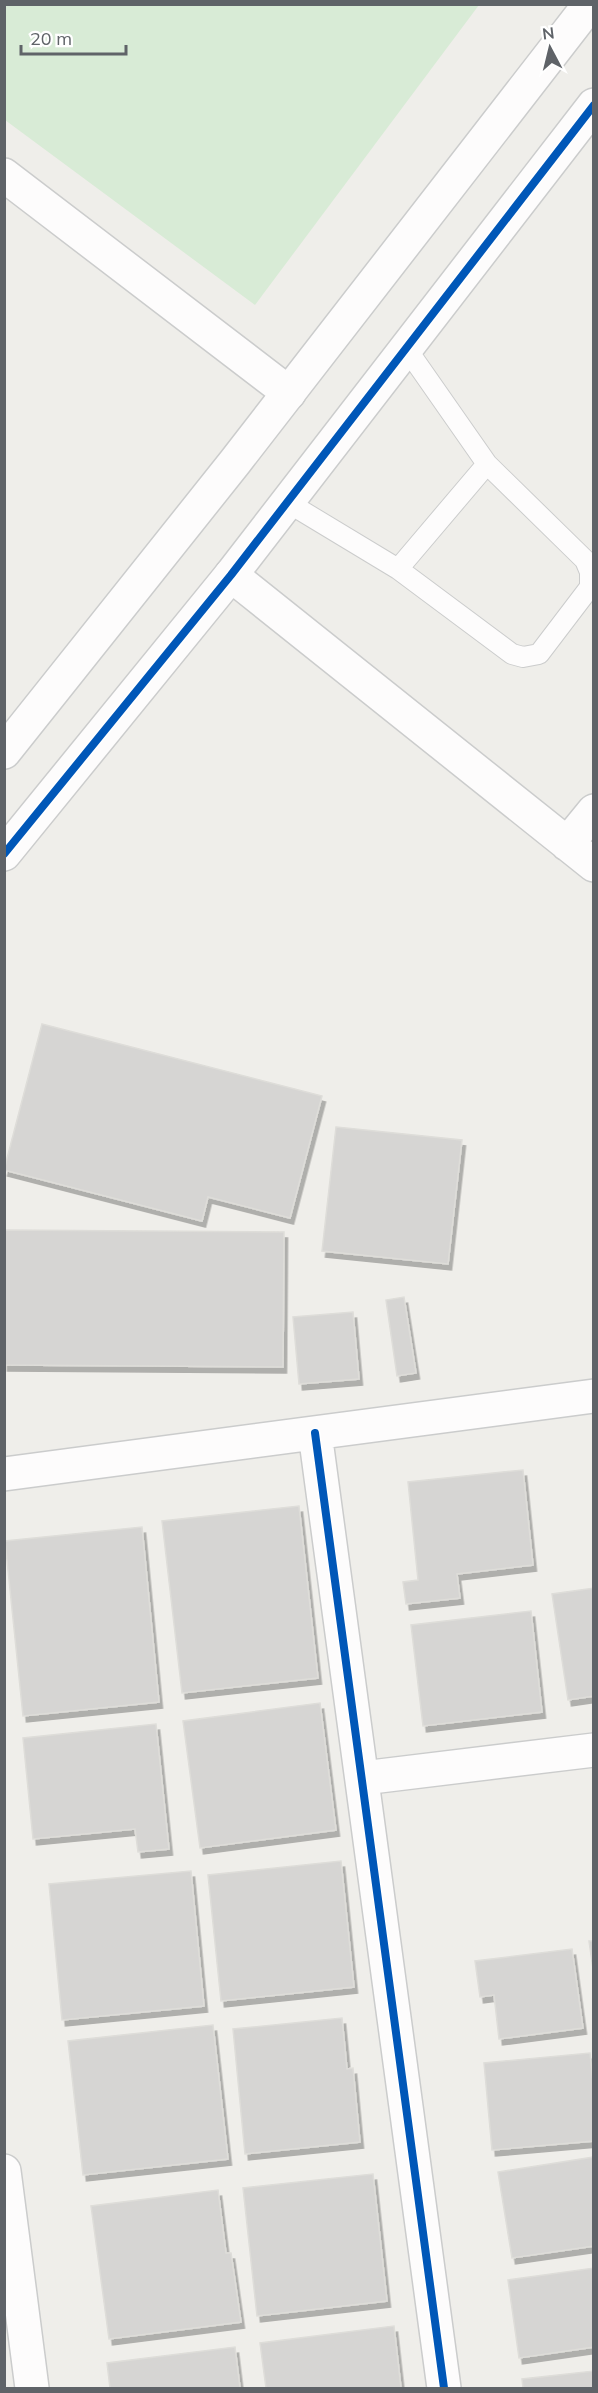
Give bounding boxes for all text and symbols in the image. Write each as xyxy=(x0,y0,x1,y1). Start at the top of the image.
scale bar xyxy=(21,18,126,56)
north arrow xyxy=(520,18,580,78)
text: N xyxy=(541,22,555,44)
text: 20 m xyxy=(30,27,72,50)

